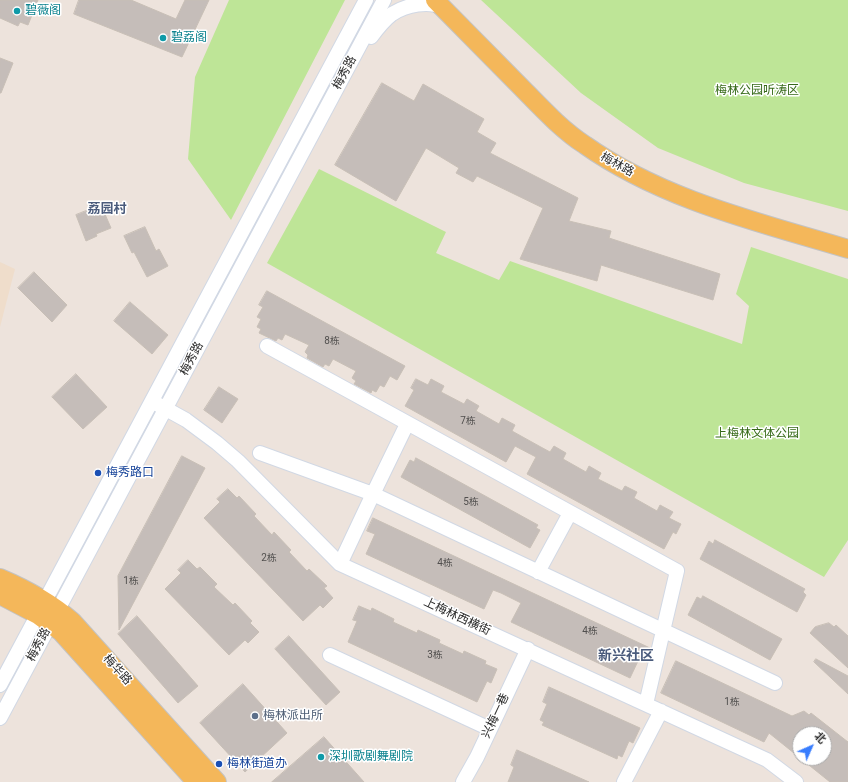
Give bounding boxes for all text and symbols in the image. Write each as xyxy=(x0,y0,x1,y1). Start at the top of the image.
place label: 碧薇阁 xyxy=(25,4,61,18)
marker: 碧薇阁 xyxy=(12,6,22,16)
place label: 碧荔阁 xyxy=(171,31,207,45)
marker: 碧荔阁 xyxy=(158,33,168,43)
street label: 梅秀路 xyxy=(330,54,360,92)
park label: 梅林公园听涛区 xyxy=(715,84,799,98)
street label: 梅林路 xyxy=(598,150,636,180)
district label: 荔园村 xyxy=(88,202,126,218)
house number: 8栋 xyxy=(324,335,340,347)
street label: 梅秀路 xyxy=(177,340,207,378)
house number: 7栋 xyxy=(460,415,476,427)
park label: 上梅林文体公园 xyxy=(715,427,799,441)
place label: 梅秀路口 xyxy=(106,466,154,480)
marker: 梅秀路口 xyxy=(93,468,103,478)
house number: 5栋 xyxy=(463,496,479,508)
house number: 2栋 xyxy=(261,552,277,564)
house number: 4栋 xyxy=(437,557,453,569)
house number: 1栋 xyxy=(123,575,139,587)
street label: 上梅林西横街 xyxy=(421,595,493,639)
house number: 4栋 xyxy=(582,625,598,637)
street label: 梅秀路 xyxy=(24,626,54,664)
district label: 新兴社区 xyxy=(598,648,654,664)
house number: 3栋 xyxy=(427,649,443,661)
street label: 梅华路 xyxy=(100,652,134,688)
street label: 兴梅一巷 xyxy=(479,691,513,741)
house number: 1栋 xyxy=(724,696,740,708)
place label: 梅林派出所 xyxy=(263,709,323,723)
marker: 梅林派出所 xyxy=(250,711,260,721)
north arrow xyxy=(792,726,832,766)
text: 北 xyxy=(812,729,829,746)
place label: 深圳歌剧舞剧院 xyxy=(329,750,413,764)
marker: 深圳歌剧舞剧院 xyxy=(316,752,326,762)
place label: 梅林街道办 xyxy=(227,757,287,771)
marker: 梅林街道办 xyxy=(214,759,224,769)

